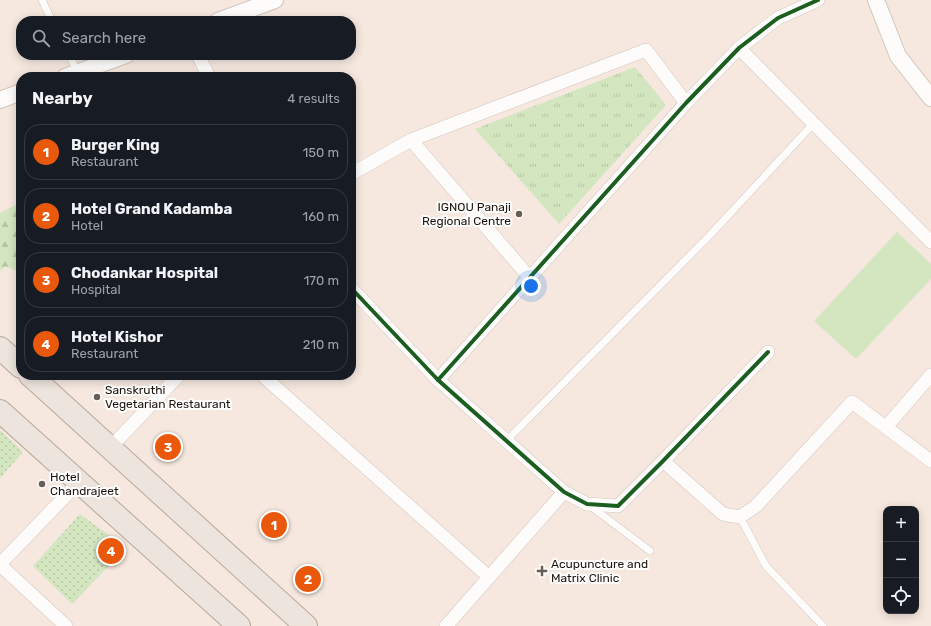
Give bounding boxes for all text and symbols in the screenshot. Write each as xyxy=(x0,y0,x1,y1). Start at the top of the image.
search box xyxy=(16,16,356,60)
icon: search xyxy=(30,27,52,49)
text: Search here xyxy=(62,29,146,47)
text: Nearby xyxy=(32,88,93,108)
text: 4 results xyxy=(287,91,340,106)
text: Burger King xyxy=(71,136,159,154)
text: 1 xyxy=(43,145,49,160)
text: 150 m xyxy=(303,145,339,160)
text: Restaurant xyxy=(71,154,138,169)
text: Hotel Grand Kadamba xyxy=(71,200,232,218)
place label: IGNOU Panaji Regional Centre xyxy=(422,200,511,228)
text: 2 xyxy=(42,209,50,224)
text: 160 m xyxy=(303,209,339,224)
marker: IGNOU Panaji Regional Centre xyxy=(514,209,524,219)
text: Hotel xyxy=(71,218,103,233)
text: Chodankar Hospital xyxy=(71,264,218,282)
text: 3 xyxy=(42,273,50,288)
text: 170 m xyxy=(304,273,339,288)
your location xyxy=(521,276,541,296)
text: Hospital xyxy=(71,282,121,297)
text: Hotel Kishor xyxy=(71,328,163,346)
text: 4 xyxy=(42,337,50,352)
text: 210 m xyxy=(303,337,339,352)
text: Restaurant xyxy=(71,346,138,361)
place label: Sanskruthi Vegetarian Restaurant xyxy=(105,383,231,411)
marker: Sanskruthi Vegetarian Restaurant xyxy=(92,392,102,402)
pin: 3 xyxy=(155,432,181,462)
place label: Hotel Chandrajeet xyxy=(50,470,119,498)
marker: Hotel Chandrajeet xyxy=(37,479,47,489)
map controls xyxy=(883,506,919,614)
button: + xyxy=(883,506,919,542)
pin: 1 xyxy=(261,510,287,540)
pin: 4 xyxy=(98,536,124,566)
button: − xyxy=(883,542,919,578)
place label: Acupuncture and Matrix Clinic xyxy=(551,557,648,585)
pin: 2 xyxy=(295,564,321,594)
marker: Acupuncture and Matrix Clinic xyxy=(536,565,548,577)
button: locate xyxy=(883,578,919,614)

